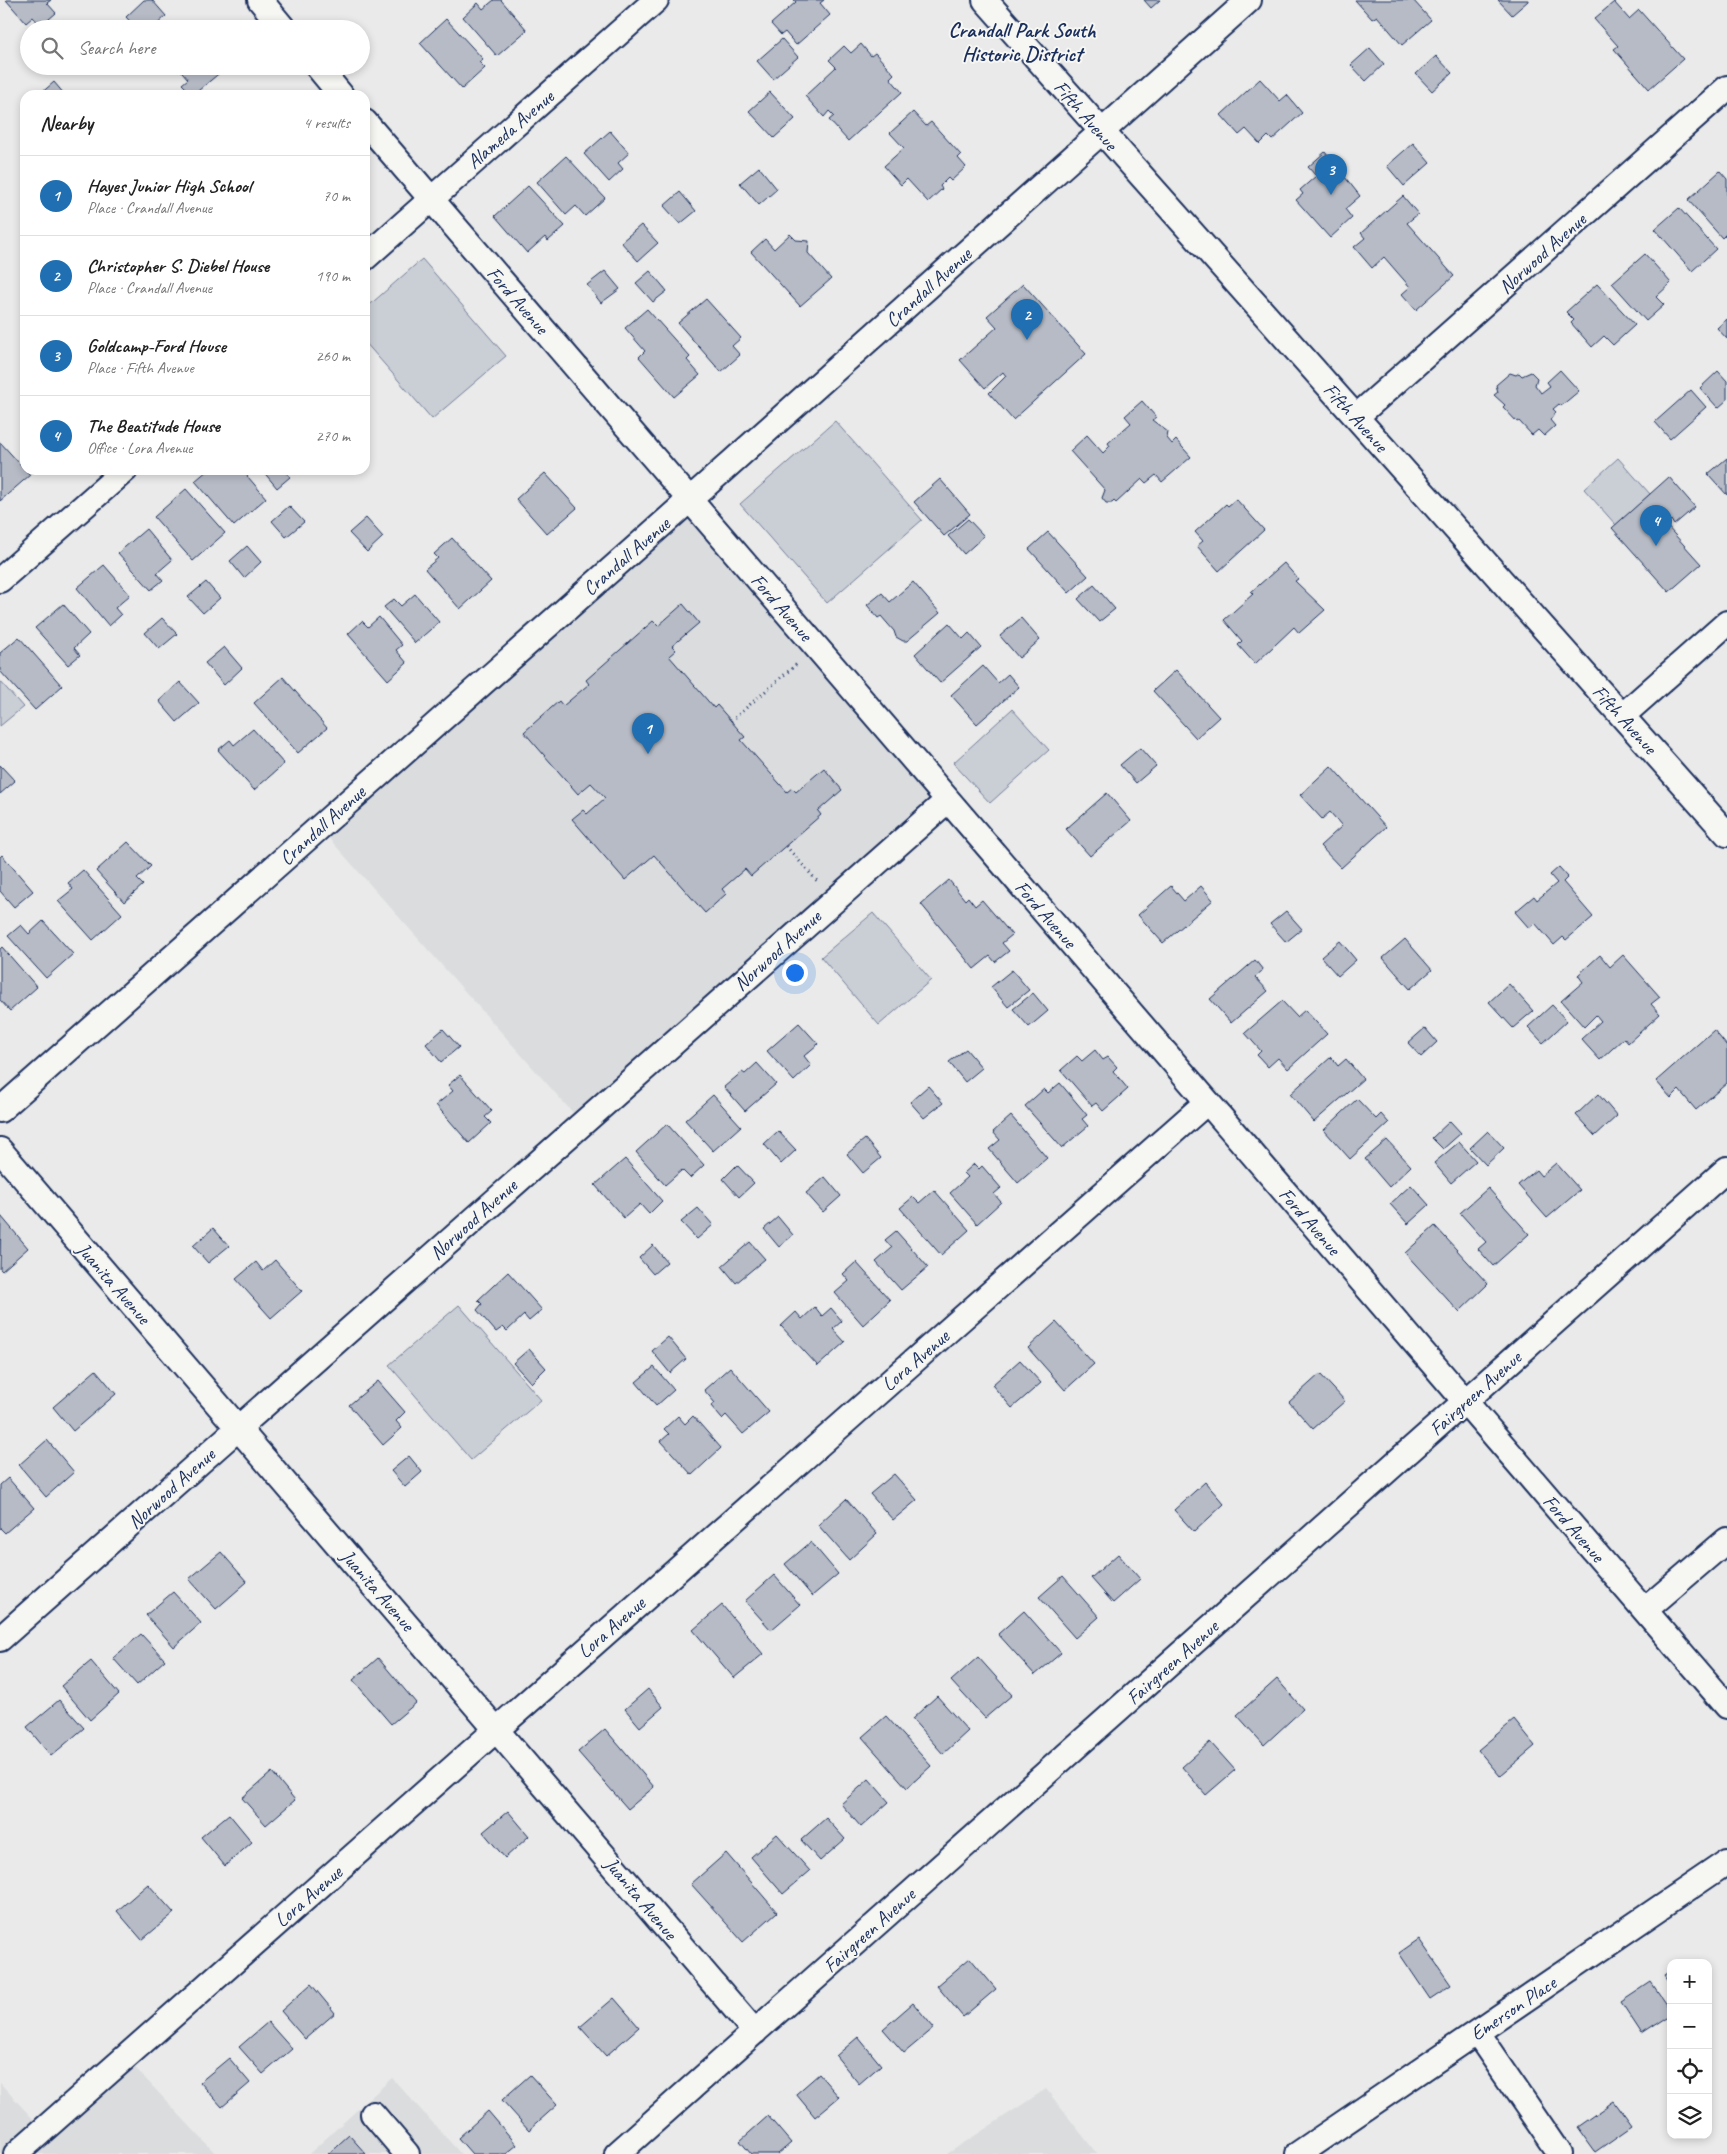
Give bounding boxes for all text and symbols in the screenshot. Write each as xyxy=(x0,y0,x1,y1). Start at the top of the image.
district label: Crandall Park South Historic District xyxy=(949,17,1097,67)
search box xyxy=(20,20,370,75)
icon: search xyxy=(38,34,66,62)
text: Search here xyxy=(78,36,155,60)
street label: Fifth Avenue xyxy=(1048,75,1124,157)
street label: Alameda Avenue xyxy=(461,84,560,174)
text: Nearby xyxy=(40,110,93,136)
text: 4 results xyxy=(303,113,350,133)
pin: 3 xyxy=(1315,154,1347,195)
text: Hayes Junior High School xyxy=(87,174,251,198)
text: 1 xyxy=(52,186,60,206)
text: 70 m xyxy=(323,186,350,206)
text: Place · Crandall Avenue xyxy=(87,198,212,218)
street label: Norwood Avenue xyxy=(1493,206,1592,299)
street label: Crandall Avenue xyxy=(880,241,978,333)
text: Christopher S. Diebel House xyxy=(87,254,269,278)
street label: Ford Avenue xyxy=(481,261,555,340)
text: 2 xyxy=(52,266,60,286)
text: 190 m xyxy=(316,266,350,286)
text: Place · Crandall Avenue xyxy=(87,278,212,298)
pin: 2 xyxy=(1011,299,1043,340)
text: Goldcamp-Ford House xyxy=(87,334,226,358)
text: 3 xyxy=(52,346,60,366)
text: 260 m xyxy=(316,346,350,366)
text: Place · Fifth Avenue xyxy=(87,358,194,378)
street label: Fifth Avenue xyxy=(1318,377,1394,458)
text: The Beatitude House xyxy=(87,414,220,438)
text: 4 xyxy=(52,426,60,446)
text: 270 m xyxy=(316,426,350,446)
text: Office · Lora Avenue xyxy=(87,438,192,458)
pin: 4 xyxy=(1640,505,1672,546)
street label: Crandall Avenue xyxy=(578,511,676,601)
street label: Ford Avenue xyxy=(745,568,819,647)
street label: Fifth Avenue xyxy=(1587,679,1663,760)
pin: 1 xyxy=(632,713,664,754)
street label: Crandall Avenue xyxy=(274,779,372,871)
street label: Ford Avenue xyxy=(1009,875,1083,954)
street label: Norwood Avenue xyxy=(728,903,827,996)
your location xyxy=(782,960,808,986)
street label: Norwood Avenue xyxy=(424,1172,523,1265)
street label: Ford Avenue xyxy=(1273,1182,1347,1261)
street label: Juanita Avenue xyxy=(71,1237,157,1330)
street label: Lora Avenue xyxy=(876,1323,955,1397)
street label: Fairgreen Avenue xyxy=(1424,1344,1528,1441)
street label: Norwood Avenue xyxy=(122,1441,221,1534)
street label: Ford Avenue xyxy=(1537,1489,1611,1568)
street label: Juanita Avenue xyxy=(335,1544,421,1637)
street label: Lora Avenue xyxy=(572,1590,651,1664)
street label: Fairgreen Avenue xyxy=(1121,1613,1225,1710)
street label: Juanita Avenue xyxy=(598,1851,683,1946)
street label: Lora Avenue xyxy=(269,1859,348,1933)
street label: Fairgreen Avenue xyxy=(818,1881,922,1978)
map controls xyxy=(1667,1959,1712,2139)
button: + xyxy=(1667,1959,1712,2004)
street label: Emerson Place xyxy=(1466,1970,1562,2046)
button: − xyxy=(1667,2004,1712,2049)
button: locate xyxy=(1667,2049,1712,2094)
button: layers xyxy=(1667,2094,1712,2139)

